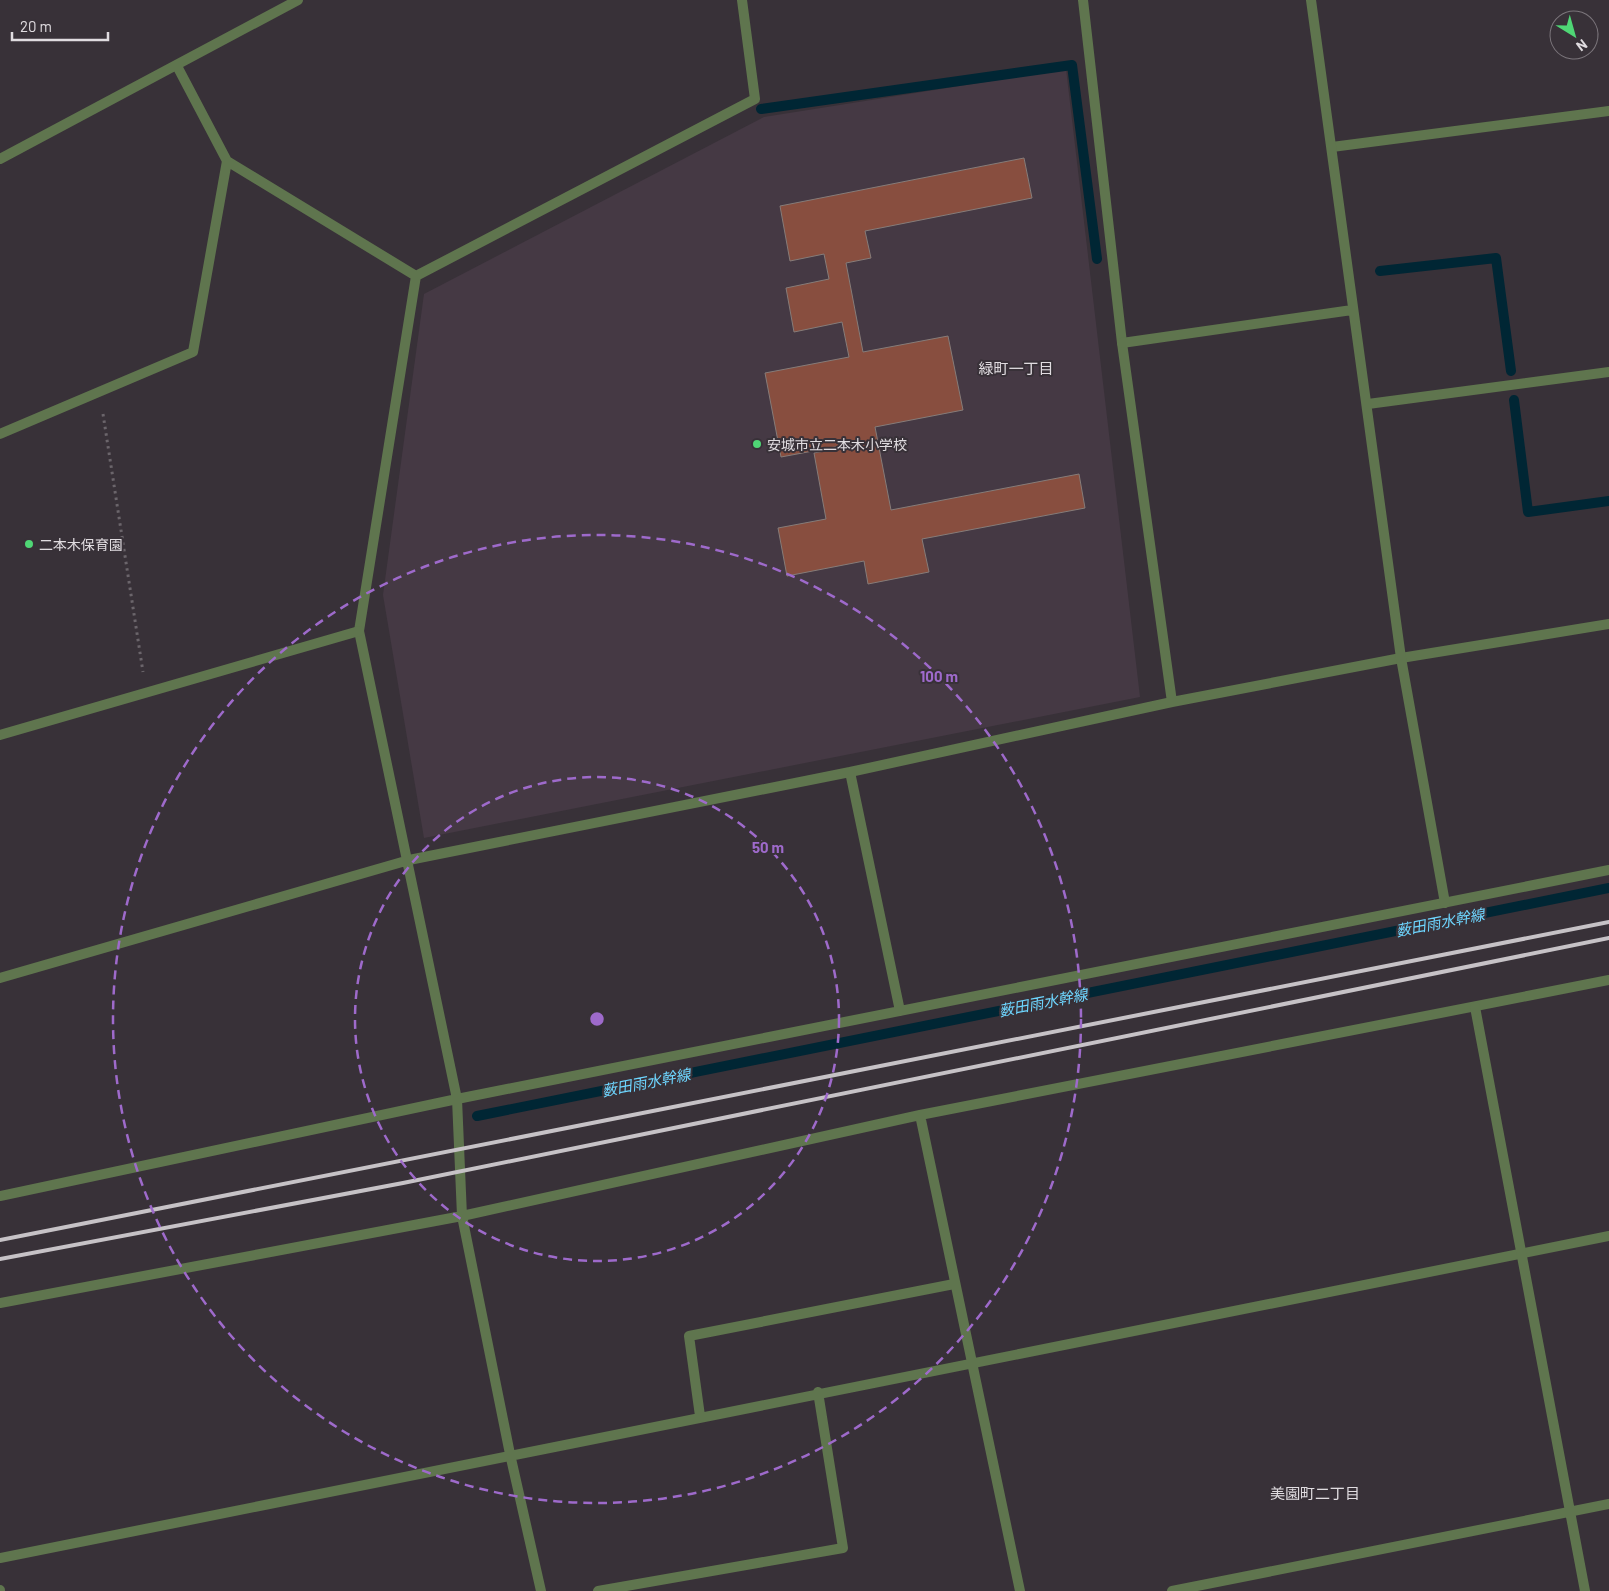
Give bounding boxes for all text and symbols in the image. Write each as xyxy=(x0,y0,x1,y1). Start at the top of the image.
scale bar xyxy=(12,10,109,42)
north arrow xyxy=(1549,10,1599,60)
text: 20 m xyxy=(20,17,52,35)
text: N xyxy=(1573,36,1591,55)
district label: 緑町一丁目 xyxy=(978,359,1054,377)
place label: 安城市立二本木小学校 xyxy=(767,436,907,453)
marker: 安城市立二本木小学校 xyxy=(751,438,763,450)
place label: 二本木保育園 xyxy=(39,536,123,553)
marker: 二本木保育園 xyxy=(23,538,35,550)
text: 100 m xyxy=(920,667,958,685)
text: 50 m xyxy=(752,838,784,856)
water label: 薮田雨水幹線 xyxy=(1394,904,1488,939)
water label: 薮田雨水幹線 xyxy=(997,984,1091,1019)
centre of rings xyxy=(588,1010,606,1028)
water label: 薮田雨水幹線 xyxy=(600,1064,694,1099)
district label: 美園町二丁目 xyxy=(1270,1484,1360,1502)

